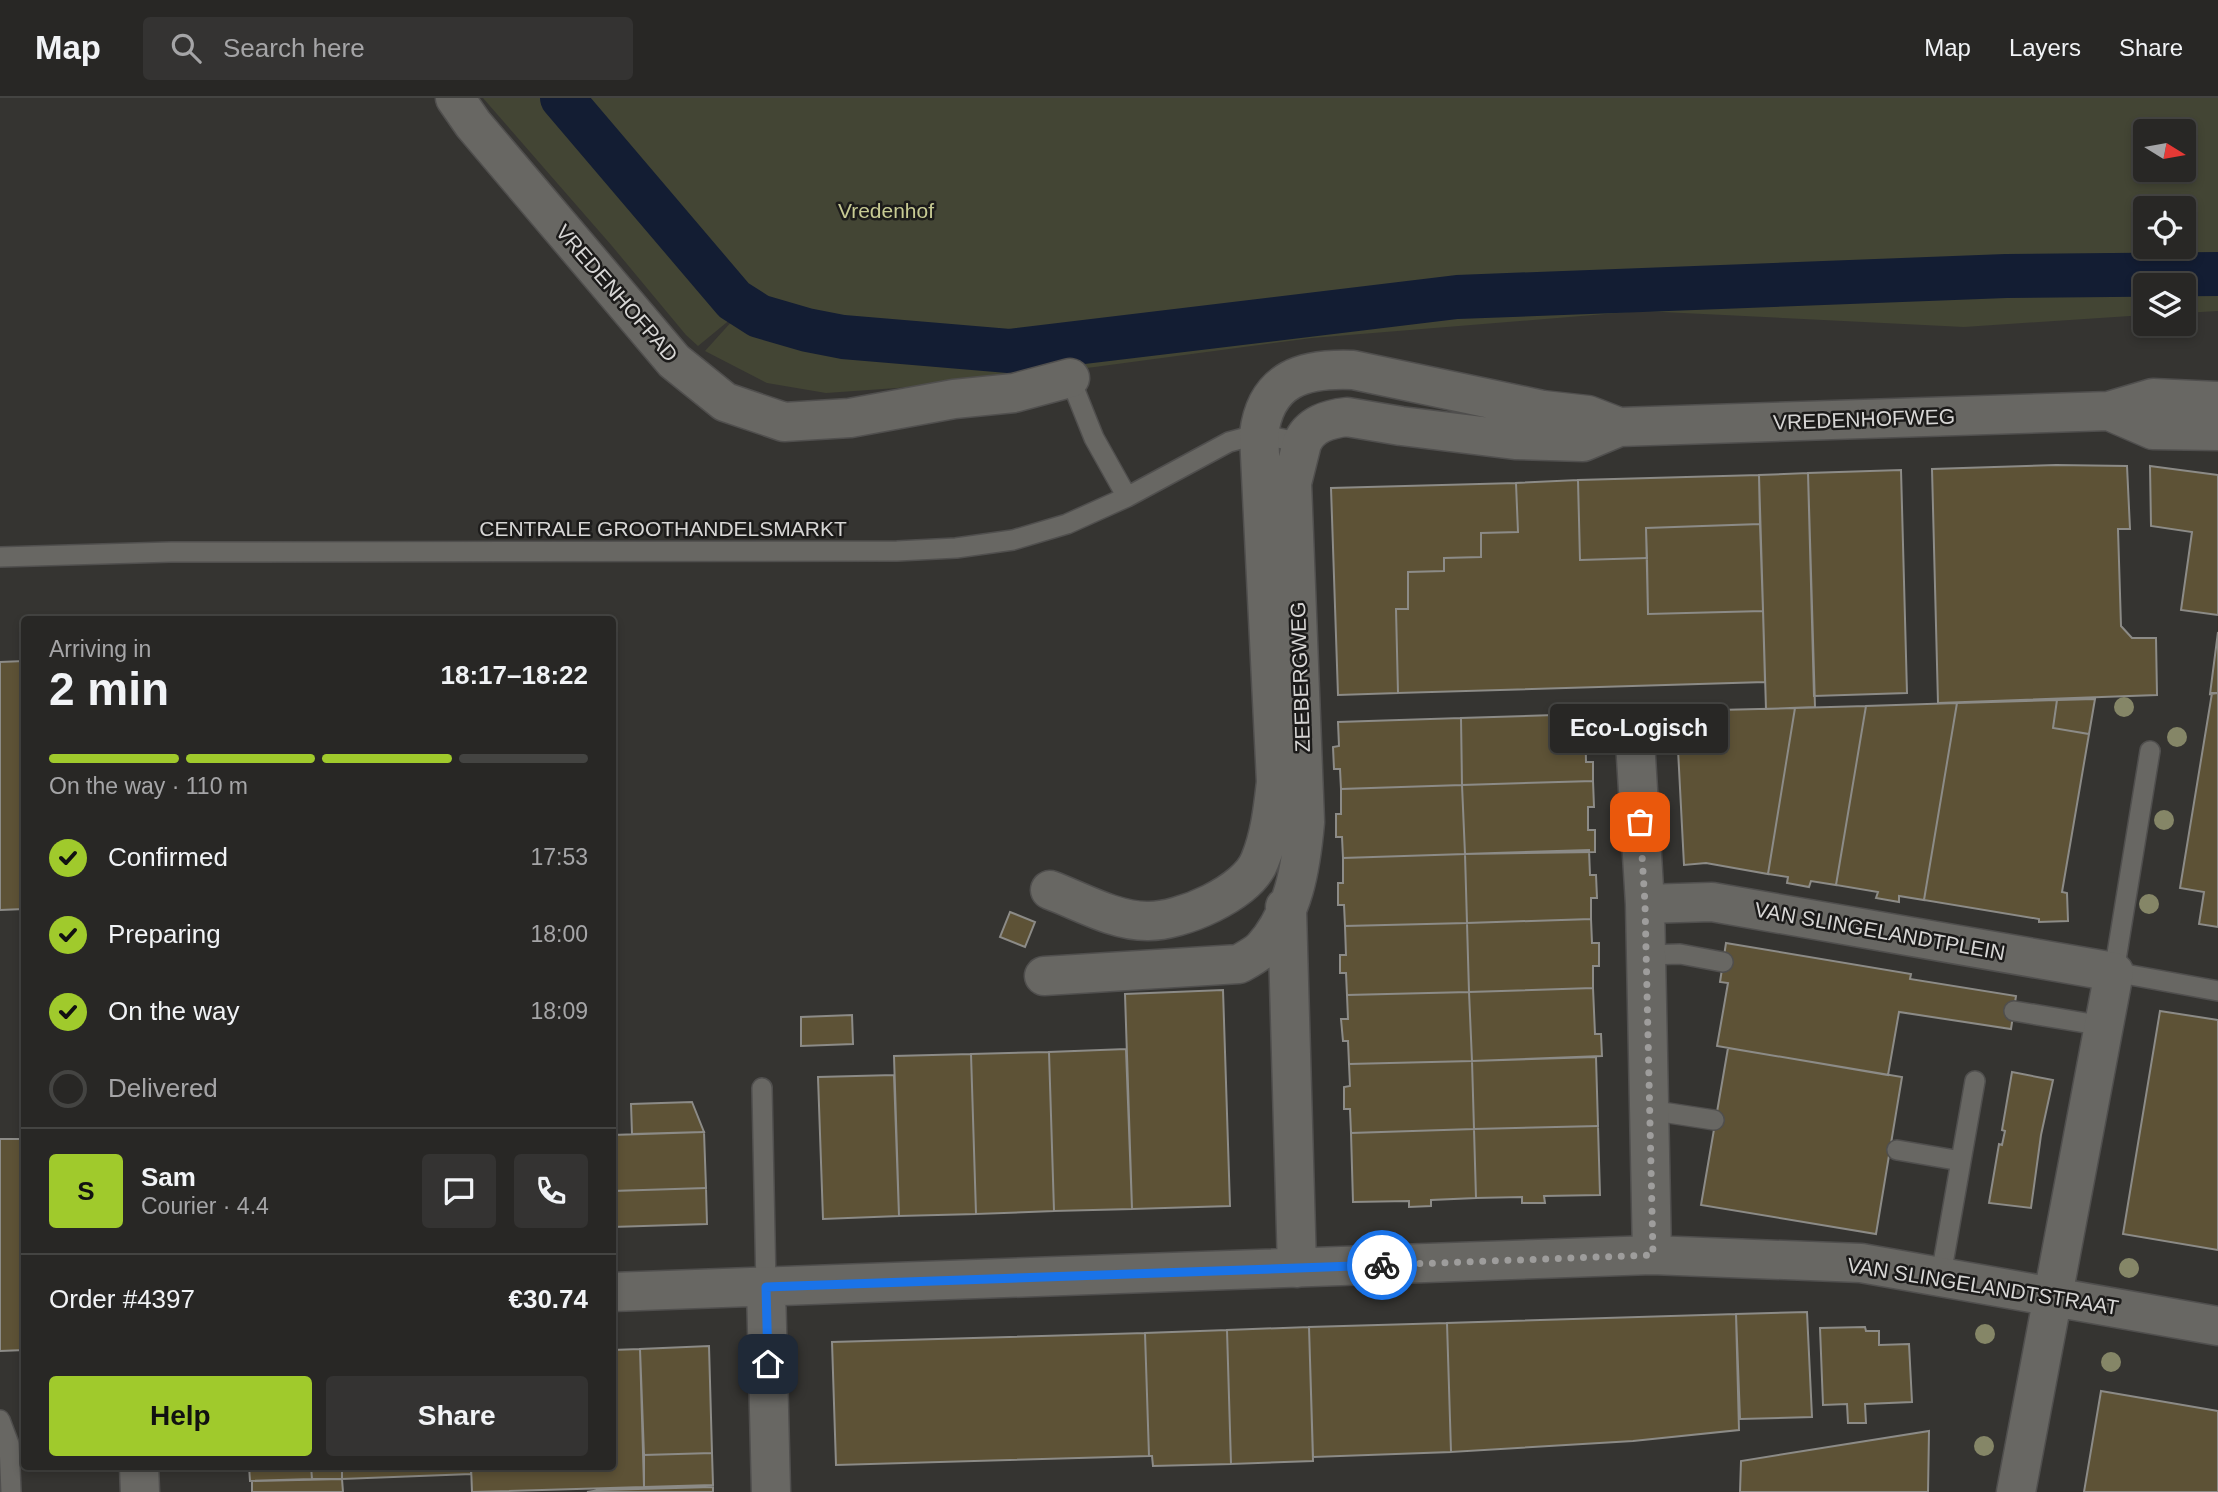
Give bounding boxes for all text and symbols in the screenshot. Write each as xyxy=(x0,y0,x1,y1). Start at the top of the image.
search box xyxy=(143,17,633,80)
text: Map xyxy=(35,29,101,66)
icon: search xyxy=(167,29,205,67)
text: Search here xyxy=(223,33,365,63)
text: Map xyxy=(1924,34,1971,61)
text: Layers xyxy=(2009,34,2081,61)
text: Share xyxy=(2119,34,2183,61)
north arrow xyxy=(2133,119,2196,182)
map controls xyxy=(2133,119,2196,336)
button: locate xyxy=(2133,196,2196,259)
park label: Vredenhof xyxy=(838,199,934,222)
street label: VREDENHOFPAD xyxy=(551,220,683,366)
button: layers xyxy=(2133,273,2196,336)
street label: VREDENHOFWEG xyxy=(1773,404,1955,434)
street label: CENTRALE GROOTHANDELSMARKT xyxy=(479,517,847,540)
street label: ZEEBERGWEG xyxy=(1286,601,1314,753)
text: Arriving in xyxy=(49,636,151,662)
text: 18:17–18:22 xyxy=(441,660,588,690)
text: 2 min xyxy=(49,663,169,715)
callout: Eco-Logisch xyxy=(1551,703,1729,752)
text: Eco-Logisch xyxy=(1570,715,1708,741)
text: On the way · 110 m xyxy=(49,773,248,799)
pin xyxy=(1610,792,1670,852)
icon: bag xyxy=(1621,803,1659,841)
icon: check xyxy=(49,839,87,877)
text: Confirmed xyxy=(108,842,228,872)
text: 17:53 xyxy=(530,844,588,870)
street label: VAN SLINGELANDTPLEIN xyxy=(1753,898,2007,964)
icon: check xyxy=(49,916,87,954)
text: Preparing xyxy=(108,919,221,949)
text: 18:00 xyxy=(530,921,588,947)
icon: check xyxy=(49,993,87,1031)
text: On the way xyxy=(108,996,240,1026)
text: 18:09 xyxy=(530,998,588,1024)
text: Delivered xyxy=(108,1073,218,1103)
button: chat xyxy=(422,1154,496,1228)
button: phone xyxy=(514,1154,588,1228)
text: Sam xyxy=(141,1162,196,1192)
text: S xyxy=(77,1176,95,1206)
text: Courier · 4.4 xyxy=(141,1193,269,1219)
courier xyxy=(1347,1230,1417,1300)
icon: bike xyxy=(1363,1246,1401,1284)
street label: VAN SLINGELANDTSTRAAT xyxy=(1846,1253,2121,1319)
text: Order #4397 xyxy=(49,1284,195,1314)
text: €30.74 xyxy=(508,1284,588,1314)
pin xyxy=(738,1334,798,1394)
icon: home xyxy=(749,1345,787,1383)
button: Help xyxy=(49,1376,312,1456)
button: Share xyxy=(326,1376,588,1456)

